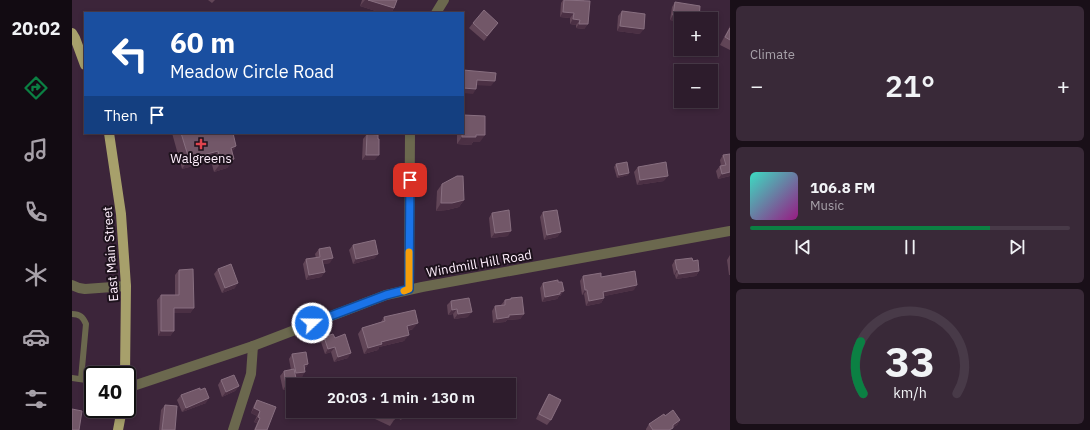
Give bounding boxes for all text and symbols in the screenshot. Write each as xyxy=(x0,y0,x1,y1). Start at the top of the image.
map controls xyxy=(674,12,718,108)
button: + xyxy=(674,12,718,56)
text: 20:02 xyxy=(11,17,61,40)
text: 60 m xyxy=(170,24,235,61)
icon: left xyxy=(104,28,156,80)
text: Climate xyxy=(750,46,795,63)
text: Meadow Circle Road xyxy=(170,60,334,83)
button: − xyxy=(674,64,718,108)
text: 21° xyxy=(885,66,935,105)
text: − xyxy=(750,71,763,100)
text: + xyxy=(1057,71,1070,100)
icon: directions xyxy=(22,74,50,102)
icon: arrive xyxy=(146,104,168,126)
text: Then xyxy=(104,106,138,125)
icon: music xyxy=(22,136,50,164)
marker: Walgreens xyxy=(196,139,206,149)
place label: Walgreens xyxy=(170,150,232,167)
pin xyxy=(393,163,427,197)
icon: arrive xyxy=(399,169,421,191)
text: 106.8 FM xyxy=(810,178,875,197)
text: Music xyxy=(810,197,844,214)
icon: phone xyxy=(22,198,50,226)
street label: East Main Street xyxy=(99,206,122,302)
icon: previous xyxy=(792,236,814,258)
icon: pause xyxy=(899,236,921,258)
icon: next xyxy=(1006,236,1028,258)
street label: Windmill Hill Road xyxy=(425,246,533,281)
icon: climate xyxy=(22,261,50,289)
position arrow xyxy=(291,302,333,344)
icon: car xyxy=(22,323,50,351)
text: 33 xyxy=(885,334,935,388)
speed limit sign: 40 xyxy=(84,366,136,418)
text: km/h xyxy=(893,383,927,402)
icon: filters xyxy=(22,385,50,413)
text: 20:03 · 1 min · 130 m xyxy=(327,388,475,407)

